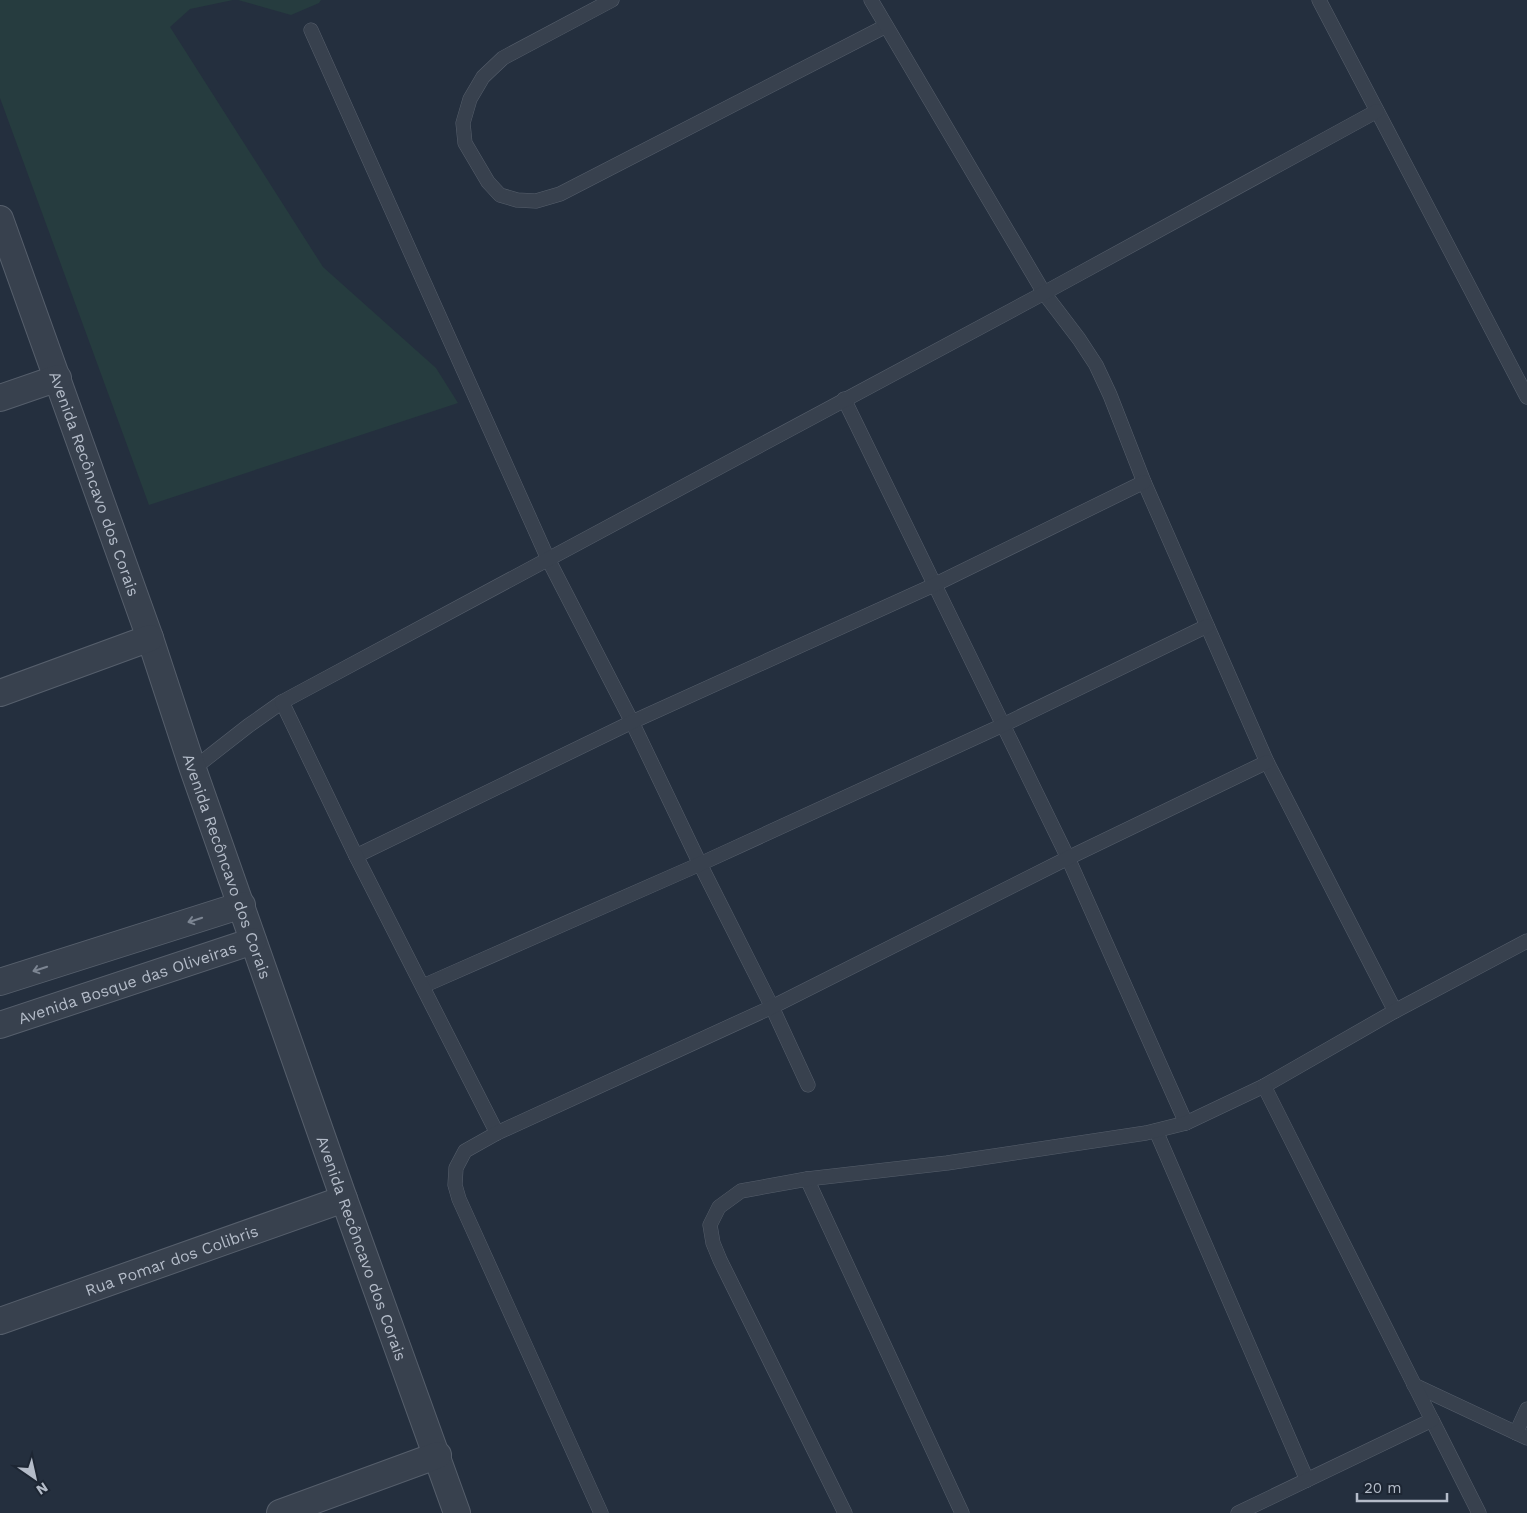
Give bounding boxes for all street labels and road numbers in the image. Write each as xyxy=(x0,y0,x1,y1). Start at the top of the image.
street label: Avenida Recôncavo dos Corais xyxy=(45,369,143,599)
street label: Avenida Recôncavo dos Corais xyxy=(179,751,275,982)
street label: Avenida Bosque das Oliveiras xyxy=(16,938,239,1028)
street label: Avenida Recôncavo dos Corais xyxy=(313,1133,410,1363)
street label: Rua Pomar dos Colibris xyxy=(83,1221,261,1300)

